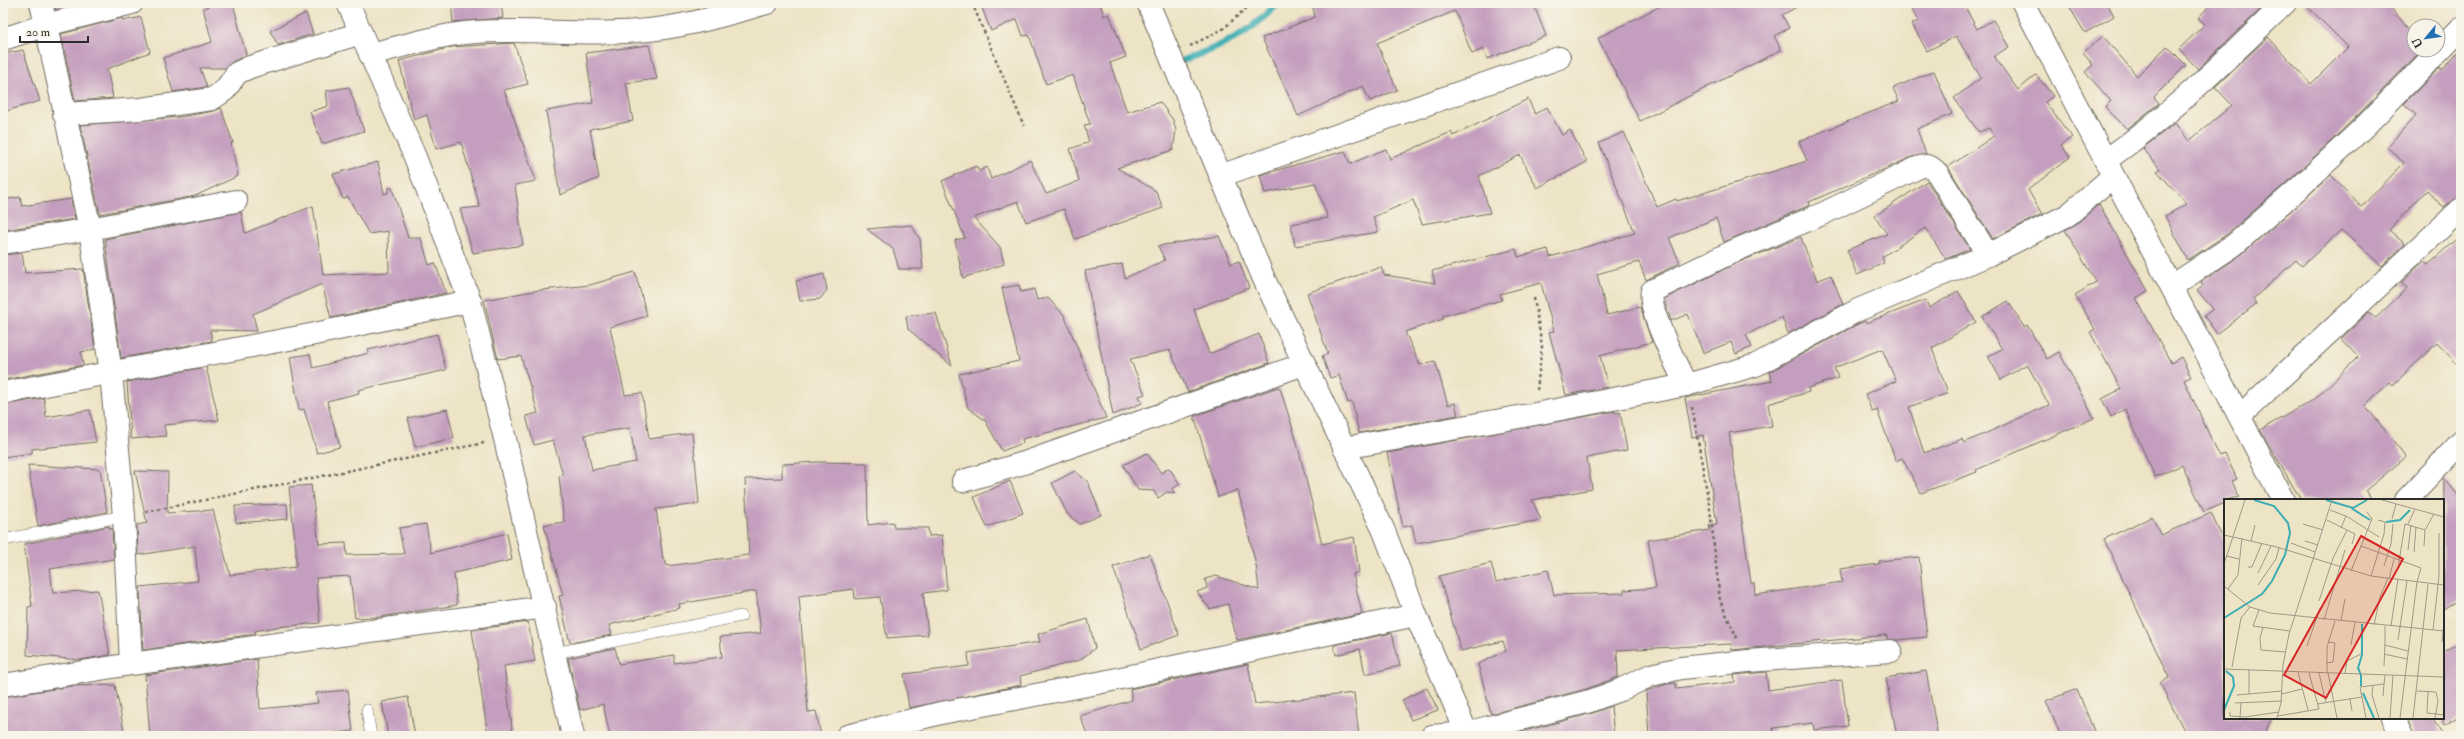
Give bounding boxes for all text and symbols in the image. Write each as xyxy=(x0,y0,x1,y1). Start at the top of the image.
scale bar xyxy=(20,18,88,44)
north arrow xyxy=(2406,18,2446,58)
text: 20 m xyxy=(26,25,51,40)
text: U xyxy=(2409,35,2426,50)
inset map xyxy=(2224,499,2444,719)

